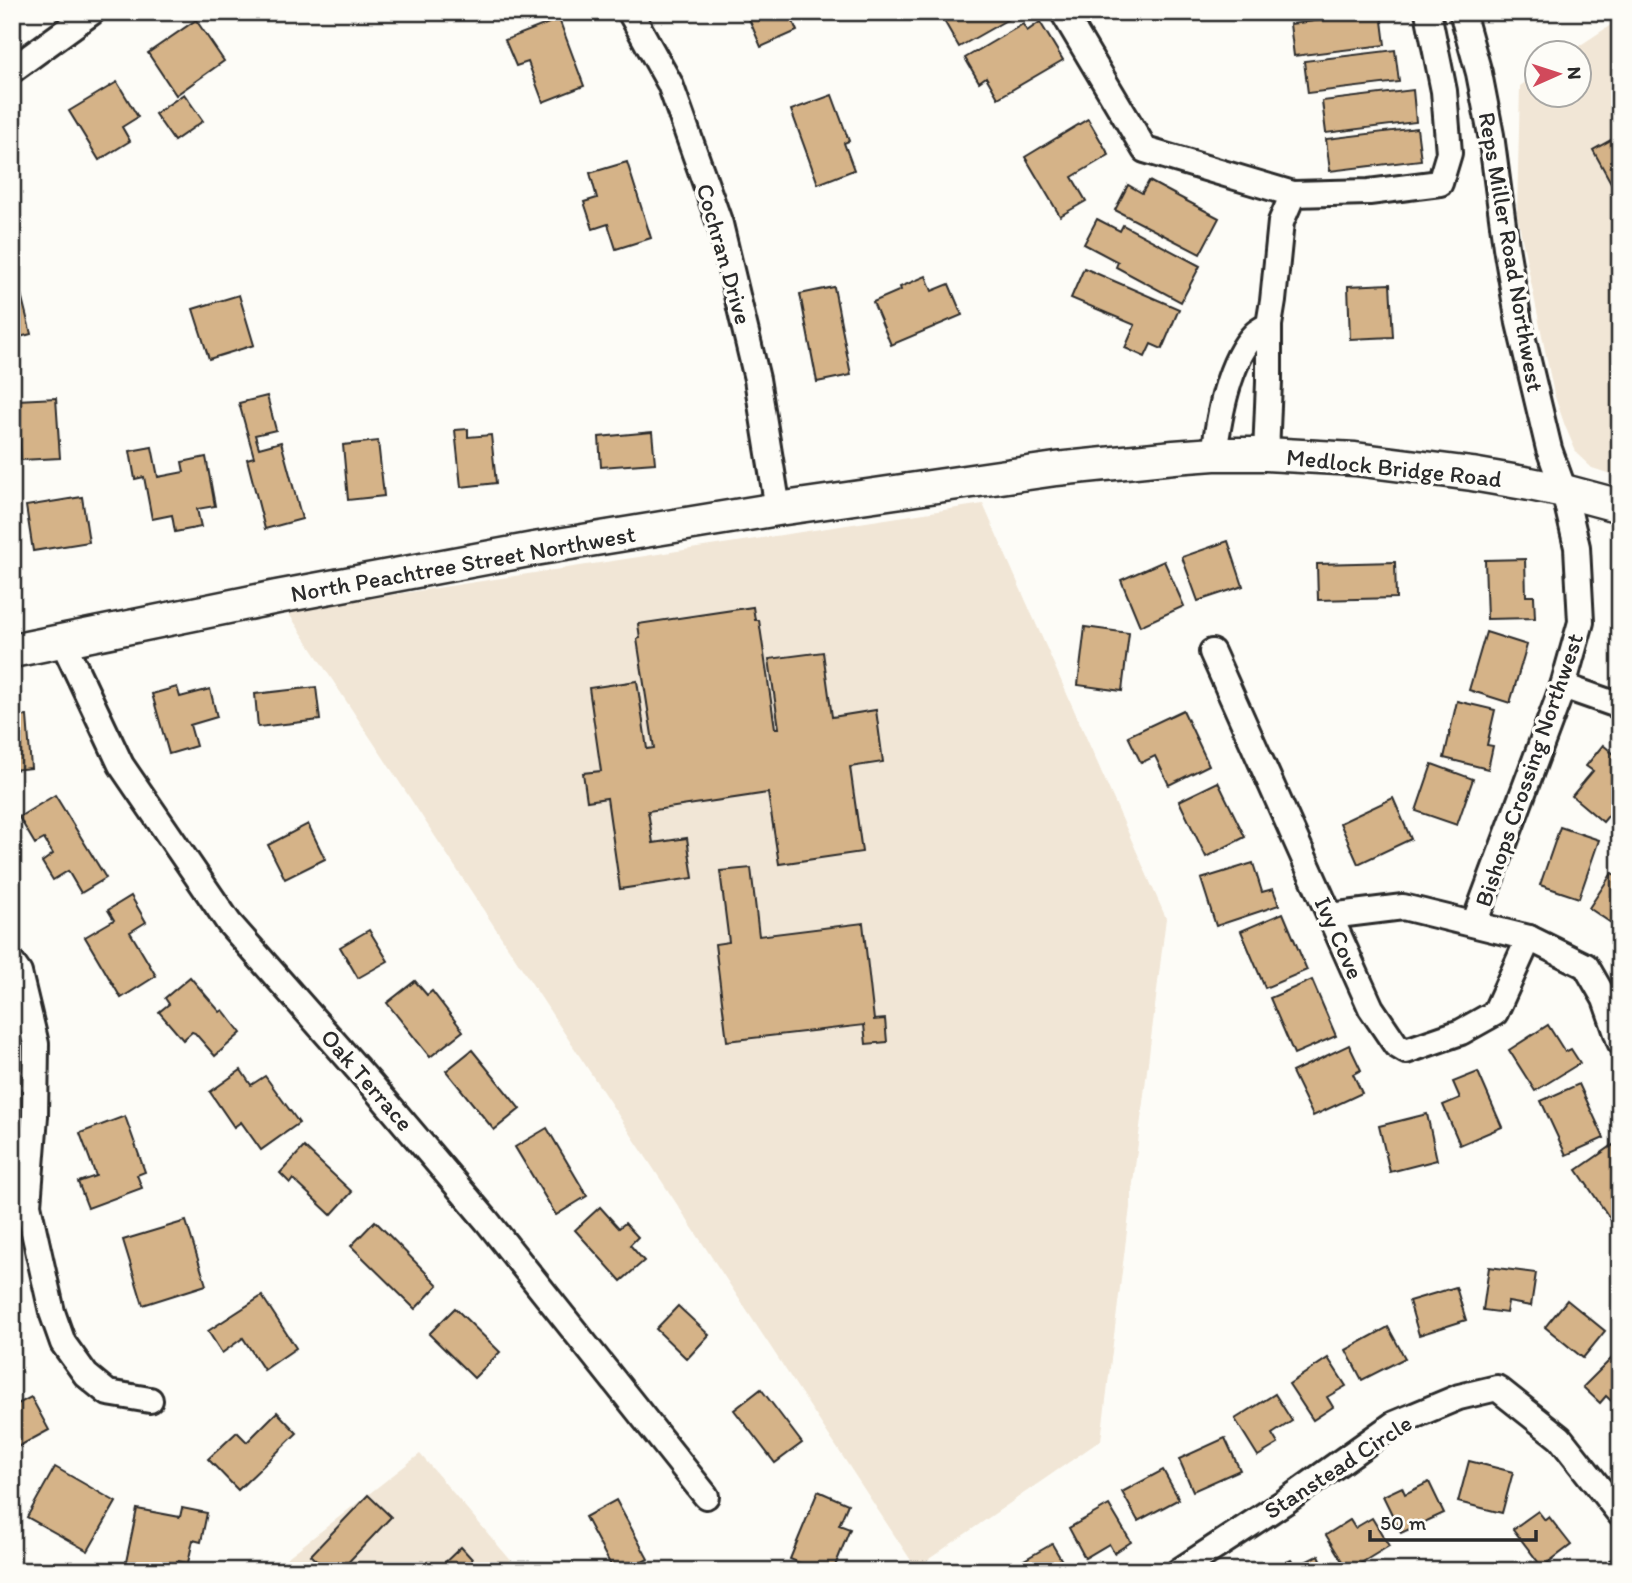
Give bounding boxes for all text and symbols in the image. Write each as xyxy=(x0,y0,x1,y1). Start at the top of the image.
north arrow xyxy=(1524,38,1594,108)
text: N xyxy=(1563,66,1586,80)
street label: Reps Miller Road Northwest xyxy=(1473,110,1550,394)
street label: Cochran Drive xyxy=(691,180,758,328)
street label: Medlock Bridge Road xyxy=(1285,442,1503,493)
street label: North Peachtree Street Northwest xyxy=(288,519,638,608)
street label: Bishops Crossing Northwest xyxy=(1468,629,1589,911)
street label: Ivy Cove xyxy=(1309,892,1370,983)
street label: Oak Terrace xyxy=(315,1023,420,1137)
street label: Stanstead Circle xyxy=(1258,1408,1417,1525)
scale bar xyxy=(1370,1499,1536,1543)
text: 50 m xyxy=(1380,1510,1427,1535)

